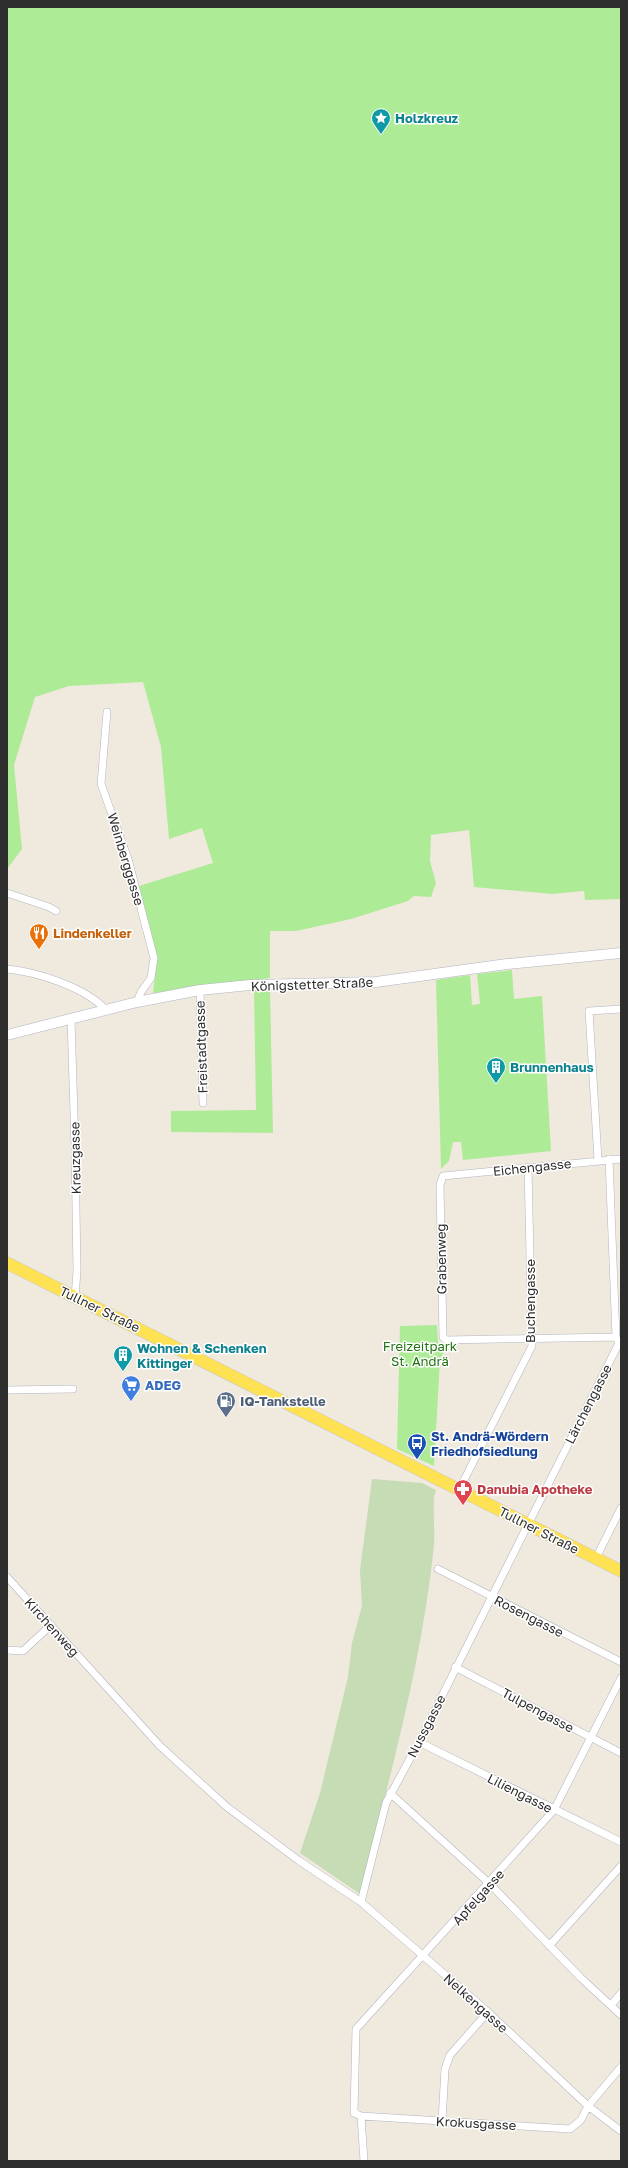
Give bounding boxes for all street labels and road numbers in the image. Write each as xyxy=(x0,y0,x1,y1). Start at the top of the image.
street label: Weinberggasse xyxy=(104,811,148,907)
street label: Königstetter Straße xyxy=(251,974,373,994)
street label: Freistadtgasse xyxy=(191,1000,211,1094)
street label: Kreuzgasse xyxy=(66,1122,84,1194)
street label: Eichengasse xyxy=(492,1155,572,1179)
street label: Grabenweg xyxy=(432,1223,450,1295)
street label: Buchengasse xyxy=(522,1259,538,1343)
street label: Tullner Straße xyxy=(57,1283,143,1335)
street label: Lärchengasse xyxy=(561,1362,615,1446)
street label: Tullner Straße xyxy=(496,1503,582,1557)
street label: Rosengasse xyxy=(492,1592,566,1640)
street label: Kirchenweg xyxy=(21,1594,83,1660)
street label: Tulpengasse xyxy=(499,1684,577,1736)
street label: Nussgasse xyxy=(403,1692,449,1760)
street label: Liliengasse xyxy=(485,1770,555,1816)
street label: Apfelgasse xyxy=(449,1866,507,1928)
street label: Nelkengasse xyxy=(441,1970,511,2036)
street label: Krokusgasse xyxy=(435,2113,517,2133)

